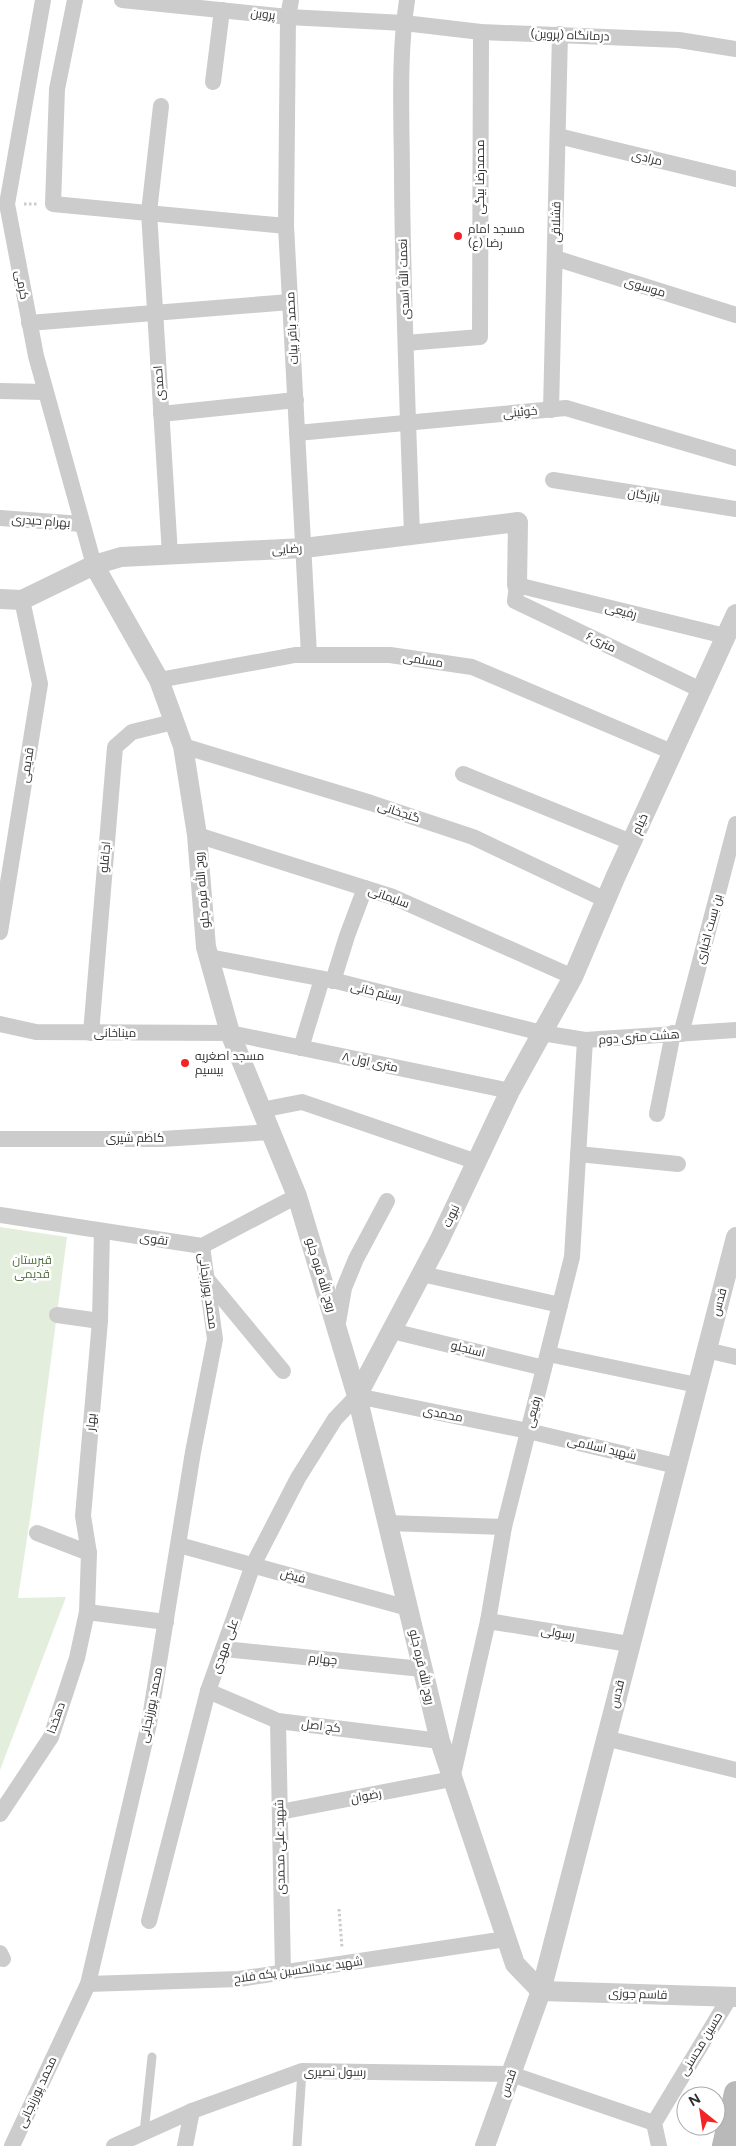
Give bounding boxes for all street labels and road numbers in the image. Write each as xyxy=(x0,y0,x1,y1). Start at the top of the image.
street label: پروین xyxy=(250,6,277,25)
street label: درمانگاه (پروین) xyxy=(530,27,610,45)
street label: محمدرضا بیگی xyxy=(473,140,487,214)
street label: مرادی xyxy=(630,148,664,168)
street label: قشلاقی xyxy=(549,201,563,243)
street label: نعمت الله اسدی xyxy=(395,238,412,320)
street label: کرمی xyxy=(12,269,32,301)
street label: موسوی xyxy=(623,274,667,300)
street label: محمد باقر بیات xyxy=(283,291,301,365)
street label: احمدی xyxy=(151,365,167,401)
street label: خوئینی xyxy=(502,404,538,420)
street label: بازرگان xyxy=(627,486,661,504)
street label: بهرام حیدری xyxy=(11,512,71,531)
street label: رضایی xyxy=(271,541,303,557)
street label: رفیعی xyxy=(604,600,638,622)
street label: ۶متری xyxy=(584,629,618,655)
street label: مسلمی xyxy=(402,650,444,670)
street label: قدیمی xyxy=(17,746,37,784)
street label: گنجخانی xyxy=(376,799,422,825)
street label: خیام xyxy=(629,811,652,837)
street label: اجاقلو xyxy=(97,841,113,873)
street label: روح الله قره جلو xyxy=(191,851,213,929)
street label: سلیمانی xyxy=(367,883,411,911)
street label: بن بست اخباری xyxy=(693,893,725,965)
street label: رستم خانی xyxy=(349,979,403,1006)
street label: میناخانی xyxy=(94,1026,136,1040)
street label: هشت متری دوم xyxy=(598,1027,680,1048)
street label: ۸ متری اول xyxy=(341,1049,399,1075)
street label: کاظم شیری xyxy=(106,1131,164,1146)
street label: نبوت xyxy=(440,1203,462,1229)
street label: تقوی xyxy=(139,1230,170,1248)
street label: روح الله قره جلو xyxy=(302,1236,340,1314)
street label: محمد پورزنجانی xyxy=(194,1252,220,1330)
street label: قدس xyxy=(709,1287,729,1317)
street label: استجلو xyxy=(450,1338,486,1360)
street label: رفیعی xyxy=(522,1395,544,1429)
street label: محمدی xyxy=(422,1403,464,1425)
street label: بهار xyxy=(83,1413,99,1432)
street label: شهید اسلامی xyxy=(566,1433,638,1463)
street label: فیض xyxy=(279,1566,307,1586)
street label: علی مهدی xyxy=(209,1617,241,1675)
street label: رسولی xyxy=(540,1623,576,1643)
street label: روح الله قره جلو xyxy=(406,1628,438,1706)
street label: چهارم xyxy=(308,1651,338,1669)
street label: محمد پورزنجانی xyxy=(137,1666,167,1744)
street label: قدس xyxy=(607,1679,627,1709)
street label: دهخدا xyxy=(44,1700,68,1736)
street label: کج اصل xyxy=(300,1717,341,1736)
street label: رضوان xyxy=(349,1786,383,1806)
street label: شهید علی محمدی xyxy=(272,1799,288,1895)
street label: شهید عبدالحسین یکه فلاح xyxy=(233,1954,364,1987)
street label: قاسم جوزی xyxy=(608,1986,668,2003)
street label: حسین محسنی xyxy=(677,2010,725,2078)
street label: محمد پورزنجانی xyxy=(14,2054,61,2131)
street label: رسول نصیری xyxy=(304,2065,366,2079)
street label: قدس xyxy=(497,2067,519,2099)

